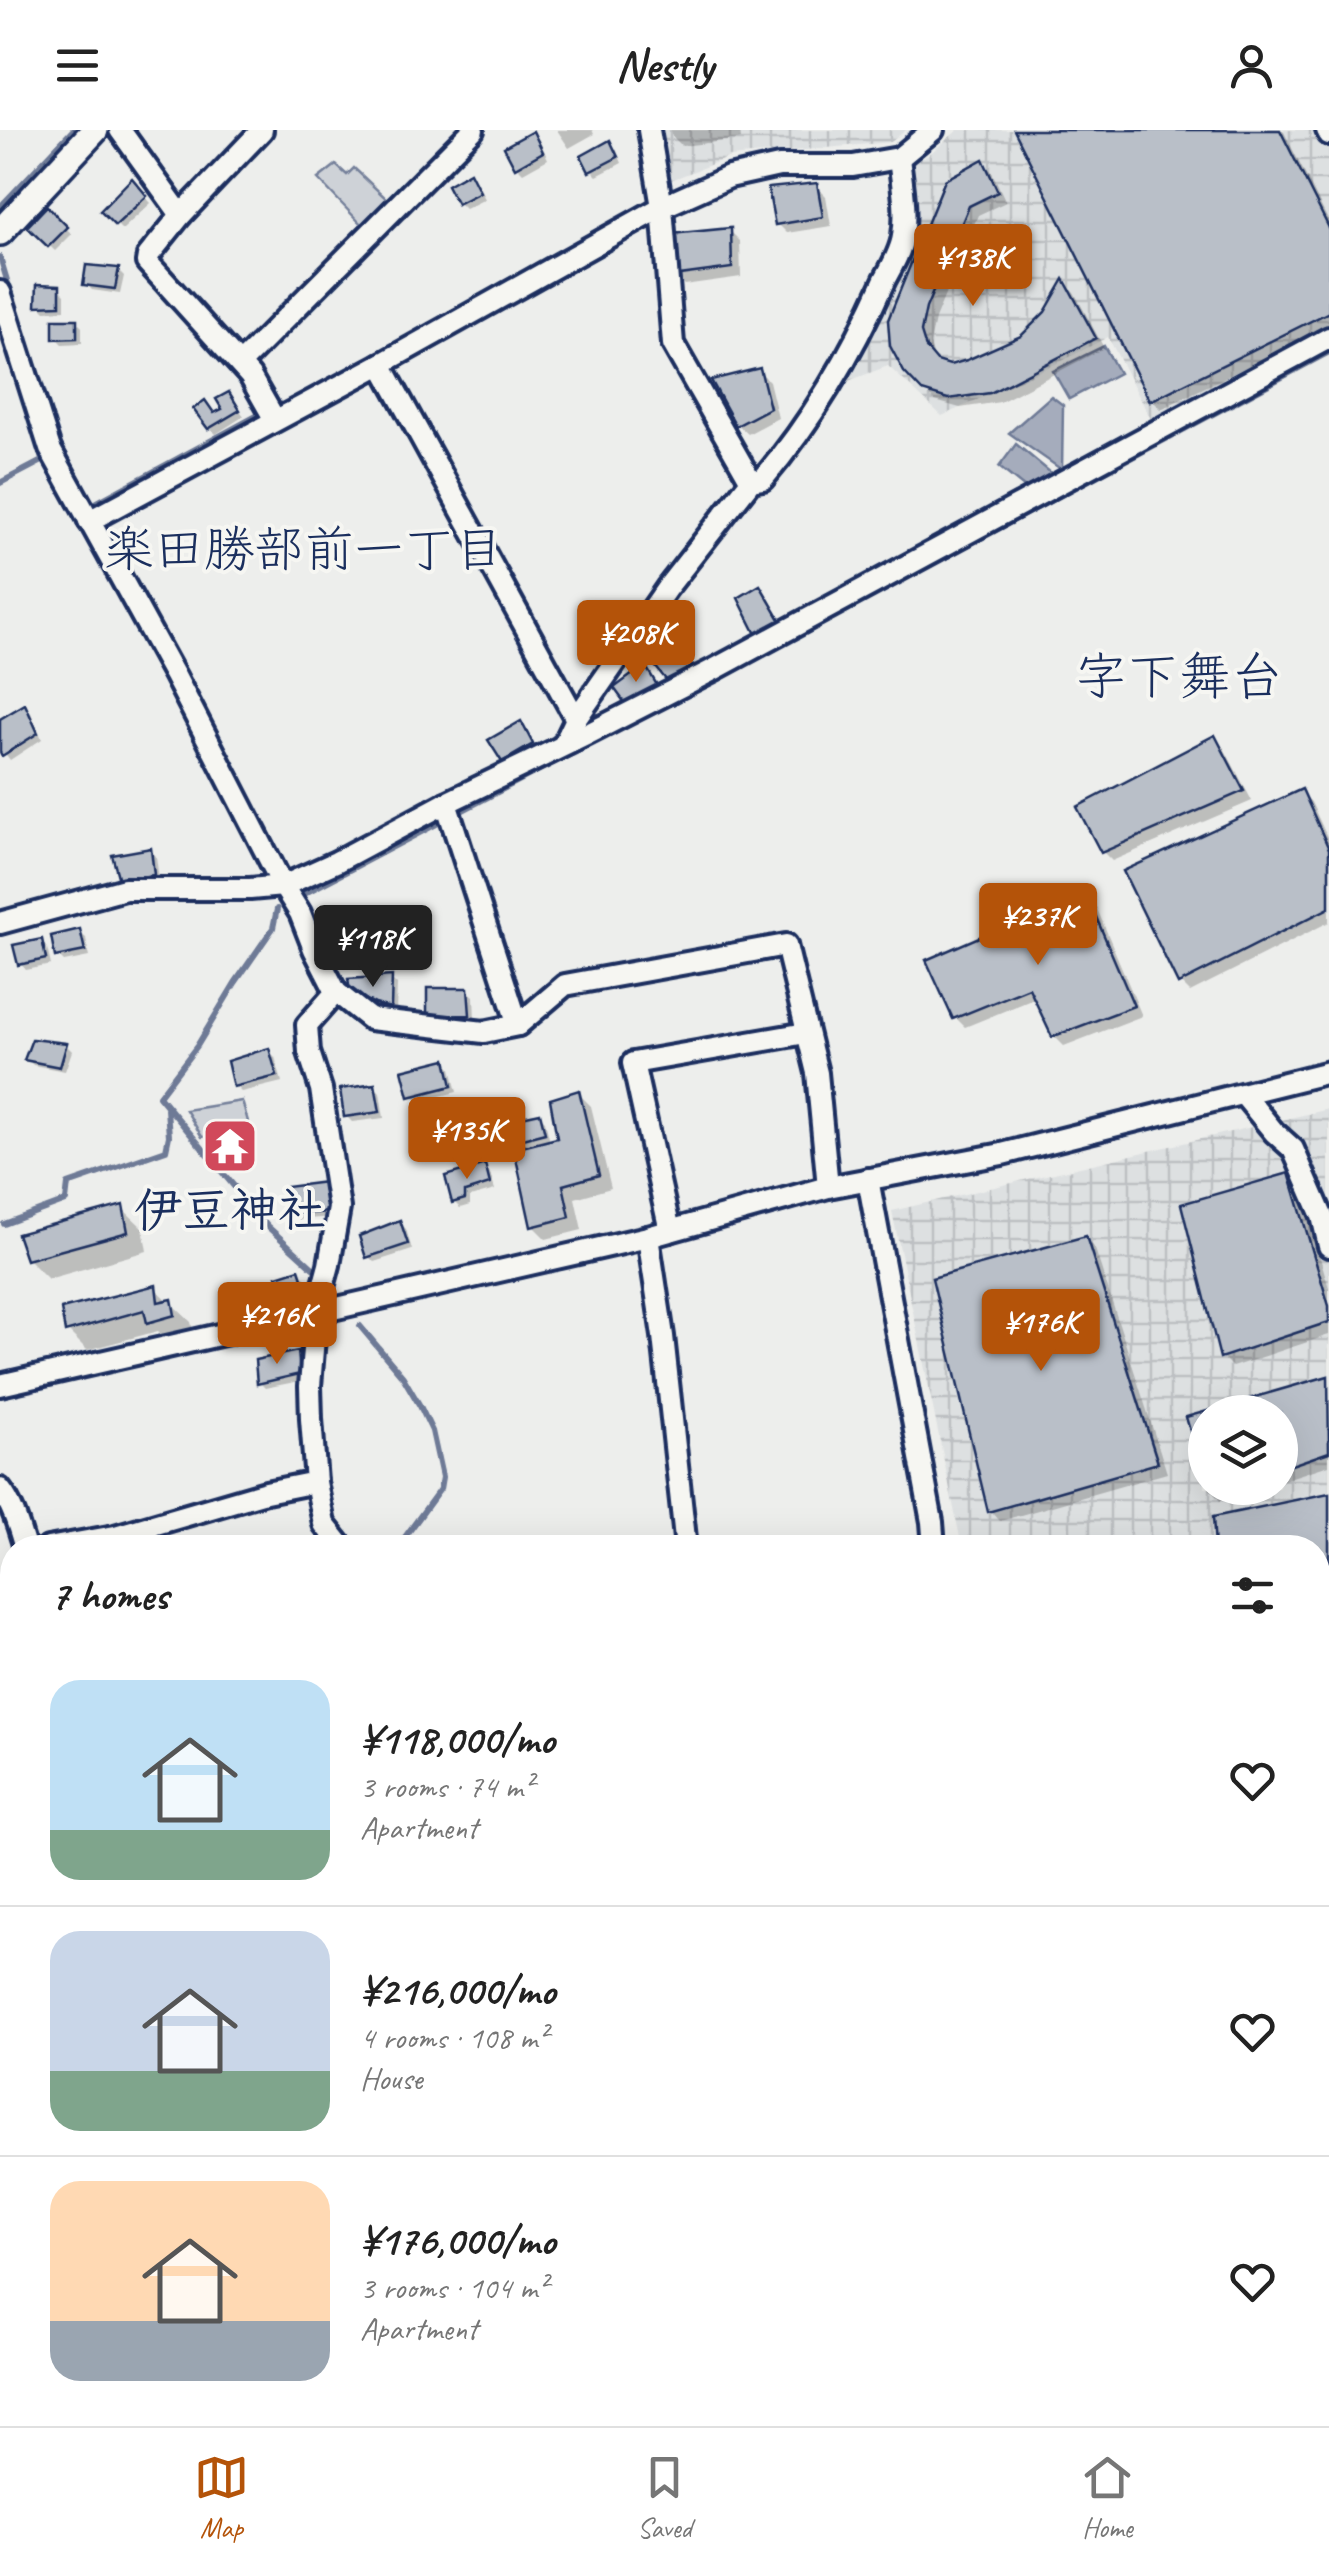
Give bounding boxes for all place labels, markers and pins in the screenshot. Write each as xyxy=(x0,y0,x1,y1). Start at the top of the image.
pin: ¥138K xyxy=(903,224,1043,309)
pin: ¥208K xyxy=(566,600,706,685)
pin: ¥237K xyxy=(968,883,1108,968)
pin: ¥118K xyxy=(303,905,443,990)
pin: ¥135K xyxy=(397,1097,537,1182)
temple icon: 伊豆神社 xyxy=(200,1116,260,1176)
place label: 伊豆神社 xyxy=(134,1180,326,1240)
pin: ¥216K xyxy=(207,1282,347,1367)
pin: ¥176K xyxy=(971,1289,1111,1374)

